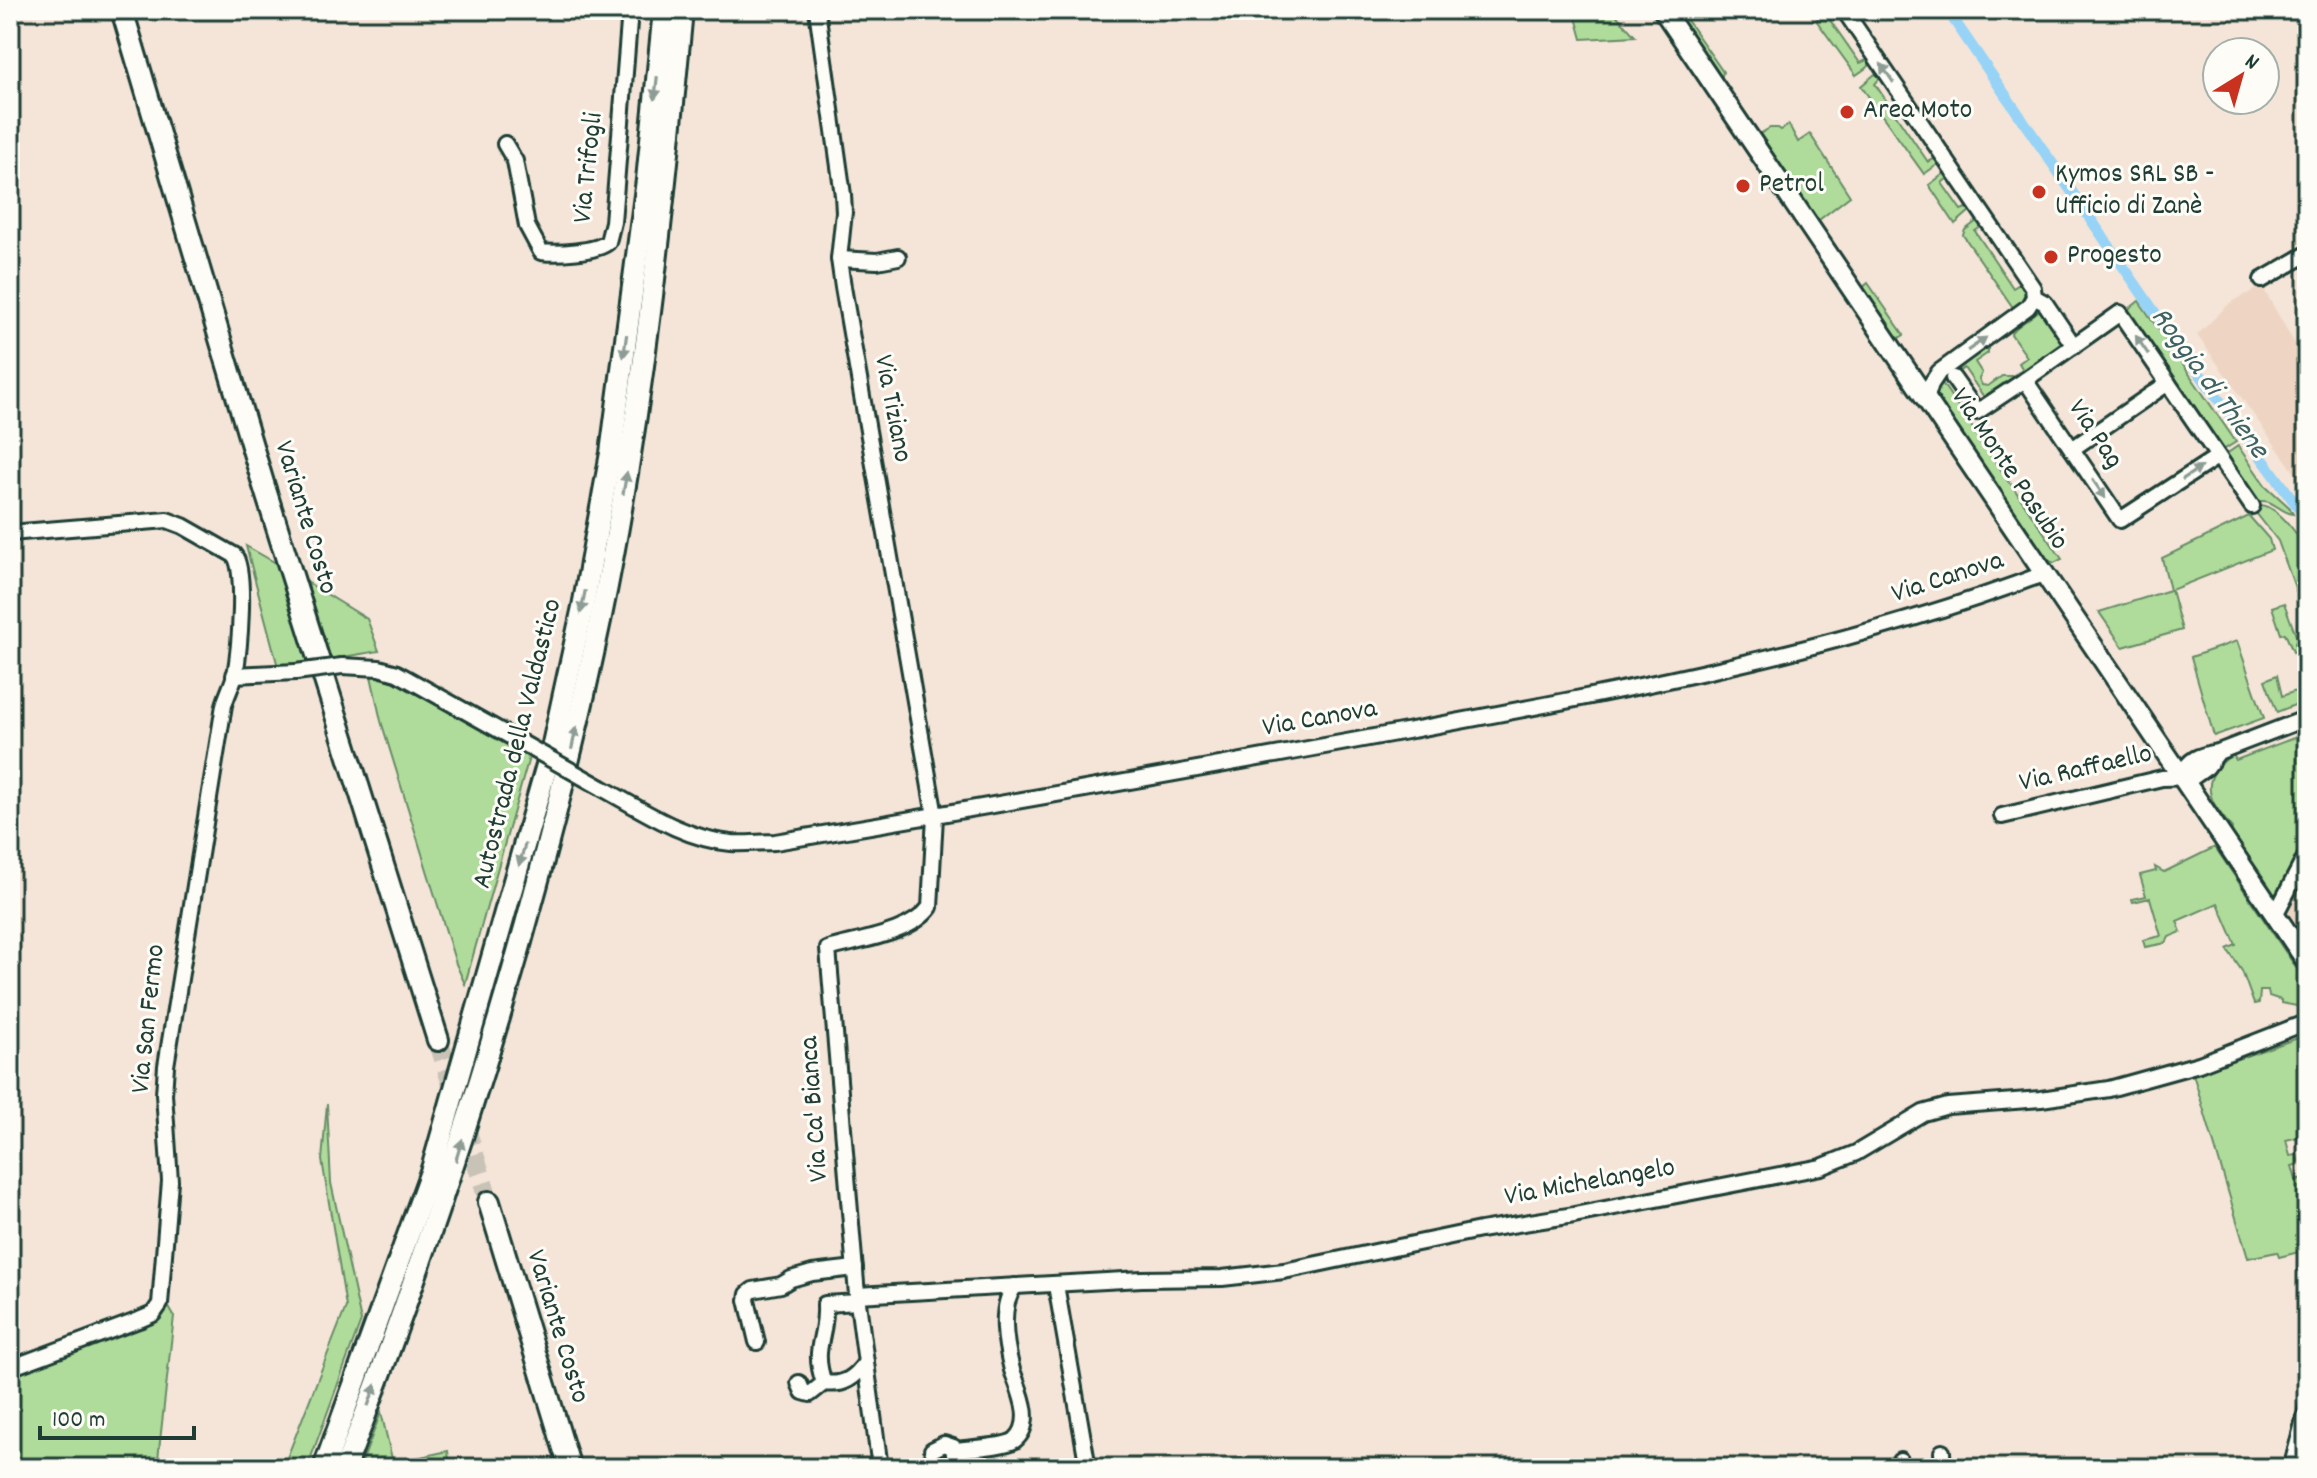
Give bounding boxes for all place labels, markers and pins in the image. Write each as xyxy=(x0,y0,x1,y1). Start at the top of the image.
place label: Area Moto xyxy=(1863,92,1972,132)
marker: Area Moto xyxy=(1838,103,1856,121)
place label: Kymos SRL SB - Ufficio di Zanè xyxy=(2055,156,2215,228)
place label: Petrol xyxy=(1759,166,1824,206)
marker: Petrol xyxy=(1734,177,1752,195)
marker: Kymos SRL SB - Ufficio di Zanè xyxy=(2030,183,2048,201)
place label: Progesto xyxy=(2067,237,2162,277)
marker: Progesto xyxy=(2042,248,2060,266)

